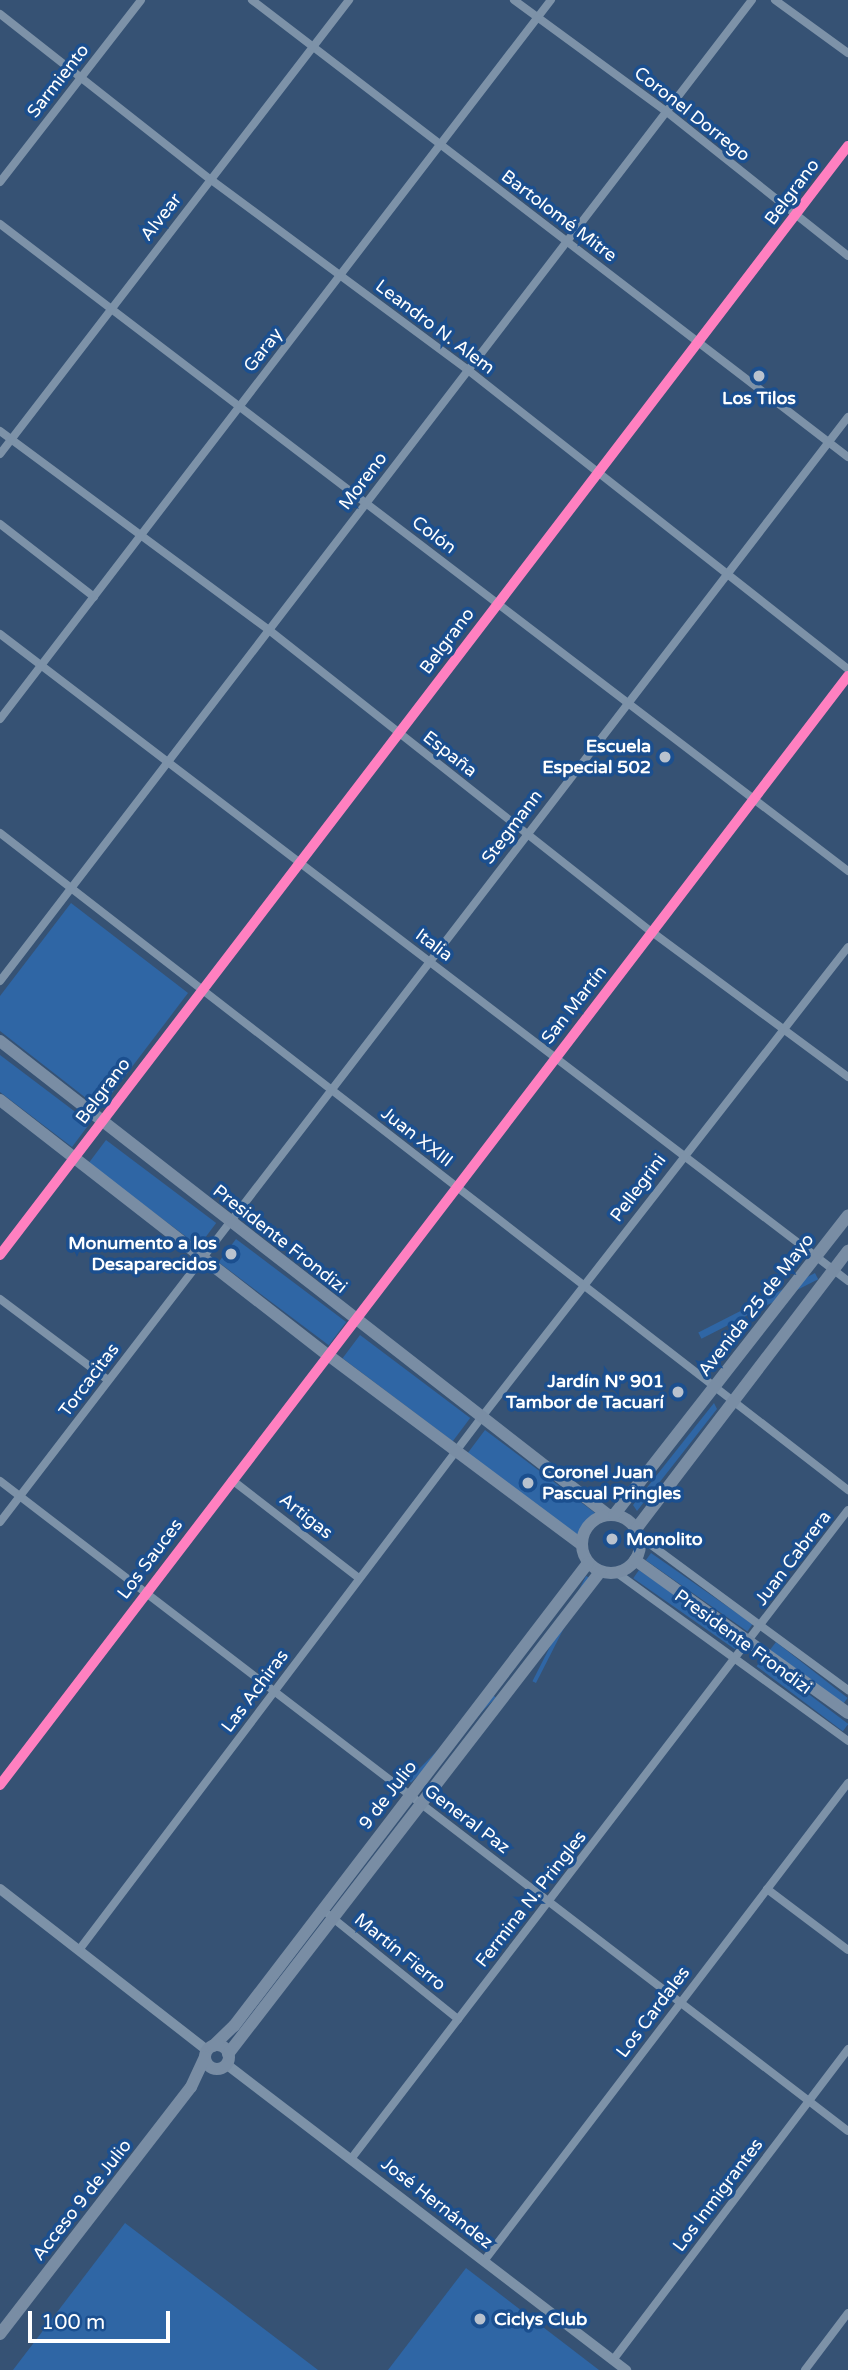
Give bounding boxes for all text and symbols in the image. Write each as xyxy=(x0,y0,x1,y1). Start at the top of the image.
street label: Sarmiento xyxy=(22,40,94,122)
street label: Coronel Dorrego xyxy=(630,62,754,166)
street label: Belgrano xyxy=(760,155,824,229)
street label: Bartolomé Mitre xyxy=(497,165,621,267)
street label: Alvear xyxy=(136,189,186,245)
street label: Leandro N. Alem xyxy=(371,275,499,379)
street label: Garay xyxy=(239,324,287,376)
marker: Los Tilos xyxy=(751,368,767,384)
place label: Los Tilos xyxy=(722,387,796,409)
street label: Moreno xyxy=(334,448,392,514)
street label: Colón xyxy=(408,511,460,559)
street label: Belgrano xyxy=(415,604,479,678)
street label: España xyxy=(419,726,481,782)
place label: Escuela Especial 502 xyxy=(542,736,651,778)
marker: Escuela Especial 502 xyxy=(657,749,673,765)
street label: Stegmann xyxy=(477,786,547,868)
street label: Italia xyxy=(411,924,457,966)
street label: San Martín xyxy=(537,961,611,1049)
street label: Belgrano xyxy=(71,1054,135,1128)
street label: Juan XXIII xyxy=(377,1102,457,1172)
street label: Pellegrini xyxy=(605,1150,671,1226)
street label: Presidente Frondizi xyxy=(209,1180,351,1298)
street label: Avenida 25 de Mayo xyxy=(694,1229,818,1381)
place label: Monumento a los Desaparecidos xyxy=(68,1233,217,1276)
marker: Monumento a los Desaparecidos xyxy=(223,1246,239,1262)
street label: Torcacitas xyxy=(54,1339,124,1421)
place label: Jardín N° 901 Tambor de Tacuarí xyxy=(506,1371,664,1414)
marker: Jardín N° 901 Tambor de Tacuarí xyxy=(670,1384,686,1400)
place label: Coronel Juan Pascual Pringles xyxy=(542,1462,681,1504)
marker: Coronel Juan Pascual Pringles xyxy=(520,1475,536,1491)
street label: Artigas xyxy=(275,1489,337,1543)
street label: Juan Cabrera xyxy=(750,1506,836,1610)
street label: Los Sauces xyxy=(113,1515,187,1603)
place label: Monolito xyxy=(626,1528,703,1550)
marker: Monolito xyxy=(604,1531,620,1547)
street label: Presidente Frondizi xyxy=(670,1585,816,1699)
street label: Las Achiras xyxy=(217,1645,293,1737)
street label: 9 de Julio xyxy=(354,1756,422,1834)
street label: General Paz xyxy=(420,1780,514,1858)
street label: Fermina N. Pringles xyxy=(471,1827,591,1971)
street label: Martín Fierro xyxy=(350,1909,450,1995)
street label: Los Cardales xyxy=(612,1962,694,2062)
street label: Los Inmigrantes xyxy=(668,2134,768,2256)
street label: Acceso 9 de Julio xyxy=(28,2135,136,2265)
street label: José Hernández xyxy=(377,2153,497,2253)
scale bar xyxy=(32,2296,173,2340)
place label: Ciclys Club xyxy=(494,2308,587,2330)
text: 100 m xyxy=(41,2310,105,2335)
marker: Ciclys Club xyxy=(472,2311,488,2327)

